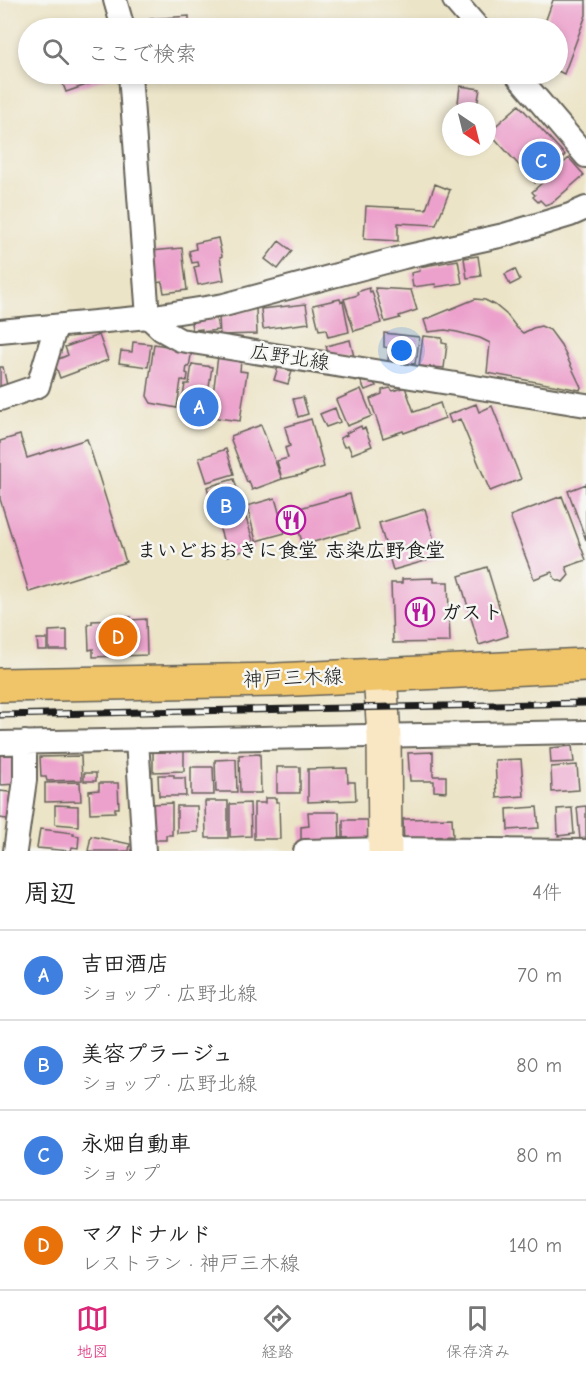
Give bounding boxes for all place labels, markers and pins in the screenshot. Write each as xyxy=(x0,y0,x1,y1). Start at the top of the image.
pin: C xyxy=(522,138,560,184)
pin: A xyxy=(180,384,218,430)
pin: B xyxy=(206,484,246,528)
restaurant icon: まいどおおきに食堂 志染広野食堂 xyxy=(275,504,307,536)
place label: まいどおおきに食堂 志染広野食堂 xyxy=(137,539,445,562)
restaurant icon: ガスト xyxy=(404,596,436,628)
place label: ガスト xyxy=(441,601,503,624)
pin: D xyxy=(98,614,138,660)

